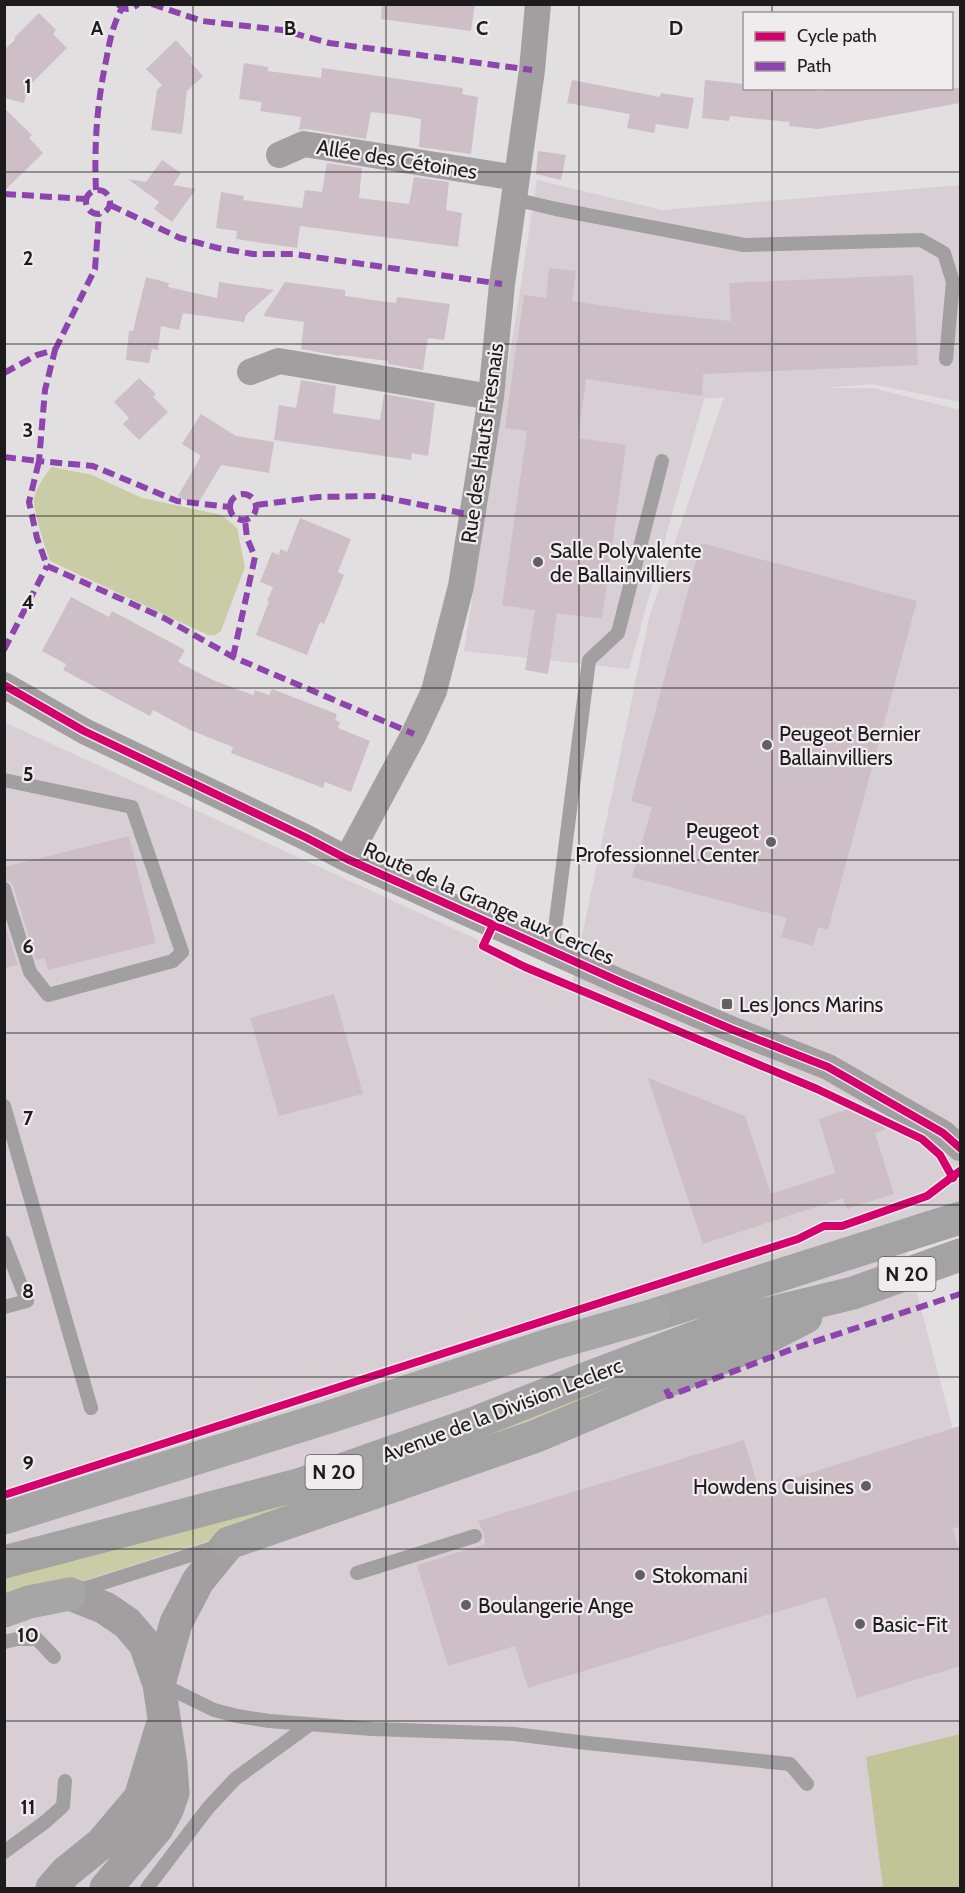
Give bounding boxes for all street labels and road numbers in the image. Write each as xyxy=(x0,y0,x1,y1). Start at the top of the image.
street label: Allée des Cétoines xyxy=(315,134,479,184)
street label: Rue des Hauts Fresnais xyxy=(456,341,508,545)
street label: Route de la Grange aux Cercles xyxy=(360,836,618,970)
road number: N 20 xyxy=(878,1257,936,1291)
street label: Avenue de la Division Leclerc xyxy=(378,1352,626,1468)
road number: N 20 xyxy=(306,1455,362,1489)

